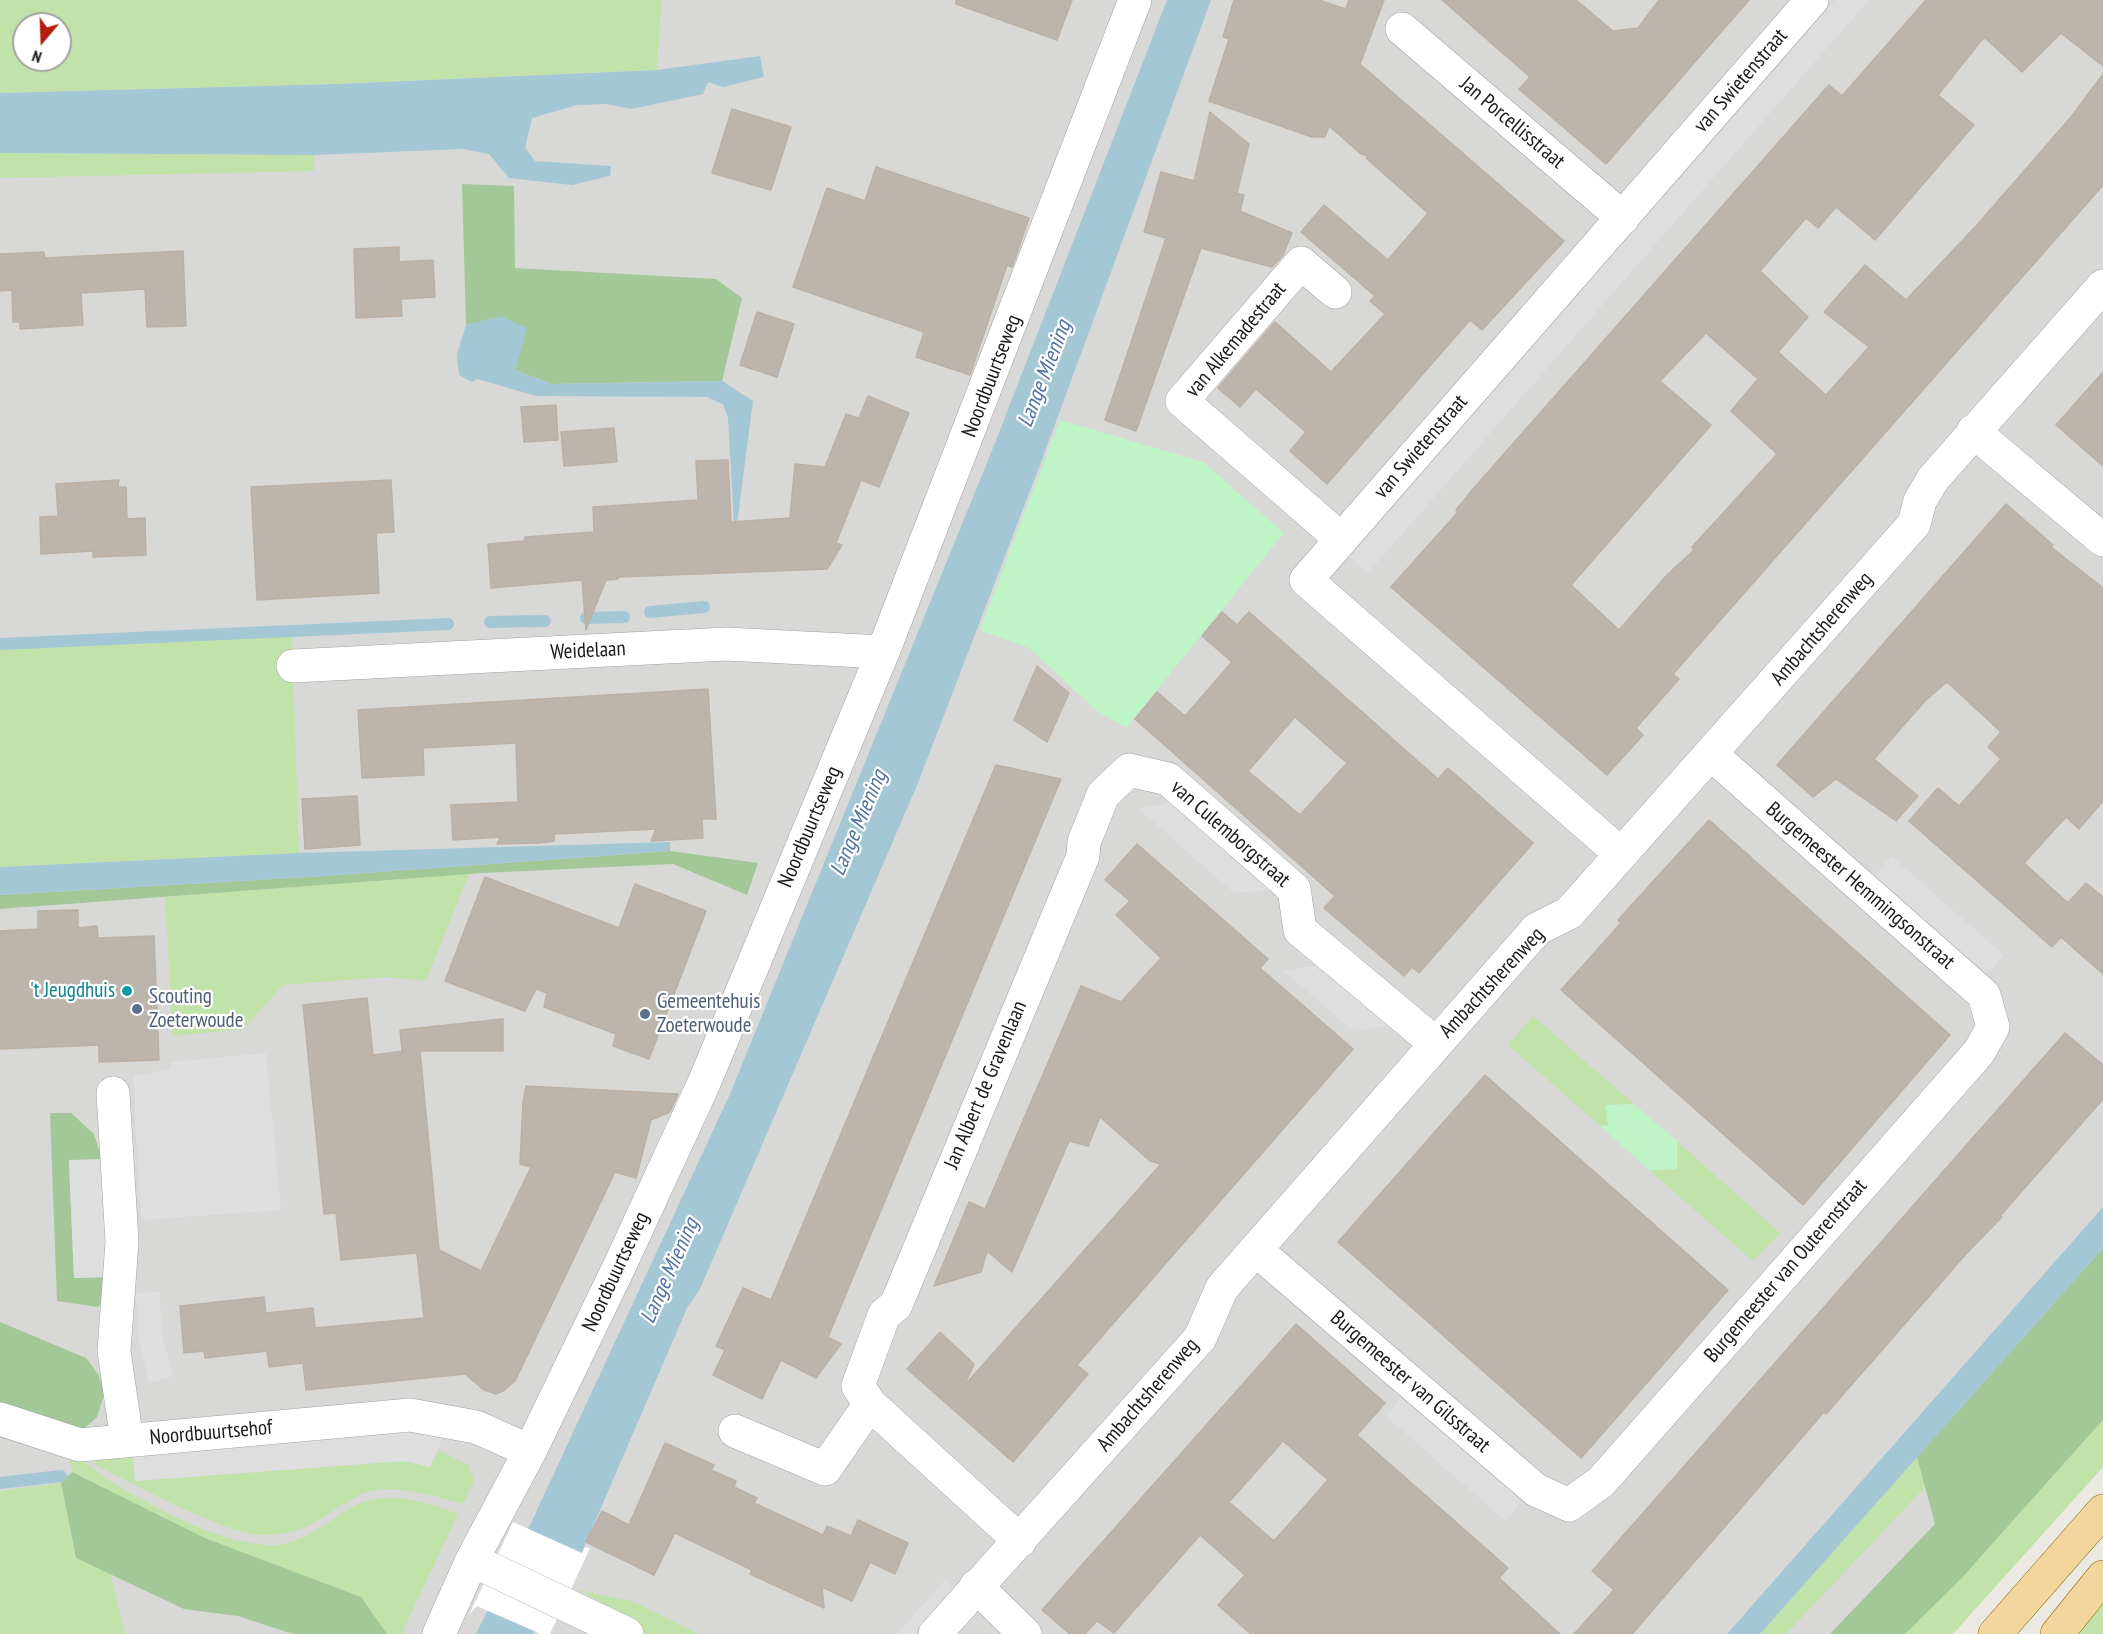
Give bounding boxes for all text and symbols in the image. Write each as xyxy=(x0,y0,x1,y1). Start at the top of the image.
north arrow xyxy=(12,12,72,72)
street label: van Swietenstraat xyxy=(1689,24,1793,138)
text: N xyxy=(29,46,44,68)
street label: Jan Porcellisstraat xyxy=(1454,72,1570,174)
street label: van Alkemadestraat xyxy=(1180,277,1292,403)
street label: Noordbuurtseweg xyxy=(957,311,1027,441)
water label: Lange Miening xyxy=(1013,317,1077,431)
street label: van Swietenstraat xyxy=(1369,390,1473,504)
street label: Ambachtsherenweg xyxy=(1766,567,1878,691)
street label: Weidelaan xyxy=(550,636,626,666)
street label: Noordbuurtseweg xyxy=(773,763,847,891)
water label: Lange Miening xyxy=(825,766,893,880)
street label: van Culemborgstraat xyxy=(1165,775,1295,893)
street label: Burgemeester Hemmingsonstraat xyxy=(1761,797,1959,975)
street label: Ambachtsherenweg xyxy=(1434,922,1550,1044)
place label: 't Jeugdhuis xyxy=(30,978,115,1004)
marker: 't Jeugdhuis xyxy=(120,984,134,998)
place label: Scouting Zoeterwoude xyxy=(149,984,243,1034)
place label: Gemeentehuis Zoeterwoude xyxy=(657,989,760,1039)
street label: Jan Albert de Gravenlaan xyxy=(939,997,1033,1173)
marker: Scouting Zoeterwoude xyxy=(130,1002,144,1016)
marker: Gemeentehuis Zoeterwoude xyxy=(638,1007,652,1021)
street label: Burgemeester van Outerenstraat xyxy=(1699,1174,1873,1368)
street label: Noordbuurtseweg xyxy=(577,1208,655,1336)
water label: Lange Miening xyxy=(635,1214,705,1328)
street label: Burgemeester van Gilsstraat xyxy=(1325,1306,1495,1458)
street label: Ambachtsherenweg xyxy=(1092,1333,1204,1457)
street label: Noordbuurtsehof xyxy=(149,1415,273,1451)

